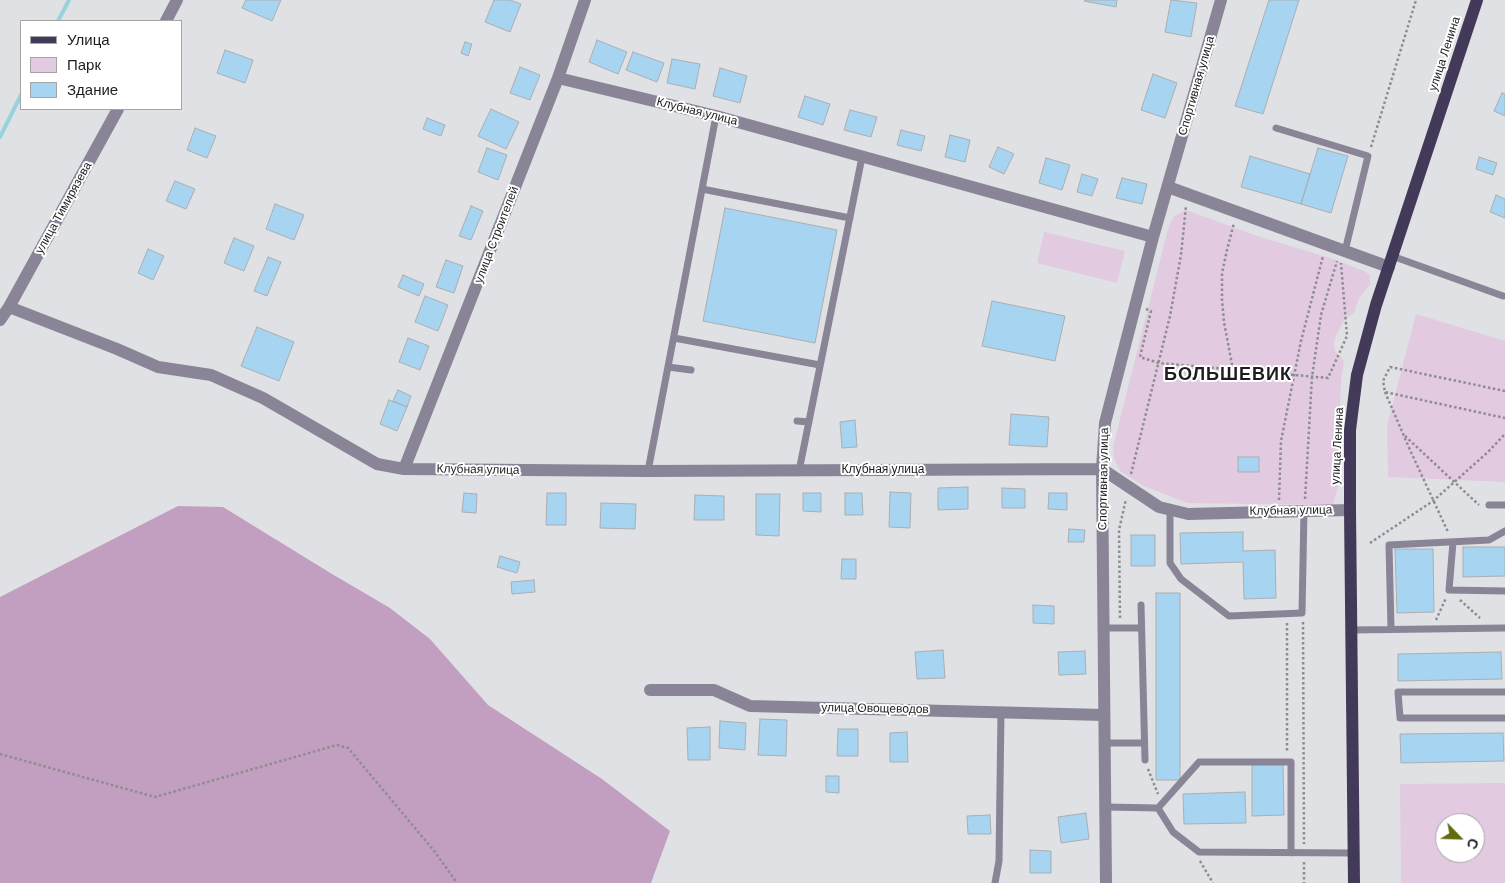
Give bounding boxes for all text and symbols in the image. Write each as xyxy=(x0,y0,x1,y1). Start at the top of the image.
street label: улица Ленина xyxy=(1426,15,1464,93)
legend xyxy=(20,20,182,110)
text: Улица xyxy=(67,30,110,50)
street label: Спортивная улица xyxy=(1176,35,1218,137)
text: Парк xyxy=(67,55,101,75)
text: Здание xyxy=(67,80,118,100)
street label: Клубная улица xyxy=(655,95,739,129)
street label: улица Тимирязева xyxy=(33,160,95,256)
street label: улица Строителей xyxy=(472,185,522,285)
district label: БОЛЬШЕВИК xyxy=(1163,364,1293,386)
street label: улица Ленина xyxy=(1329,407,1347,485)
street label: Спортивная улица xyxy=(1096,427,1112,531)
street label: Клубная улица xyxy=(436,462,520,478)
street label: Клубная улица xyxy=(842,463,924,477)
street label: Клубная улица xyxy=(1249,503,1333,519)
street label: улица Овощеводов xyxy=(821,701,929,717)
north arrow xyxy=(1435,813,1485,863)
text: С xyxy=(1463,835,1483,852)

